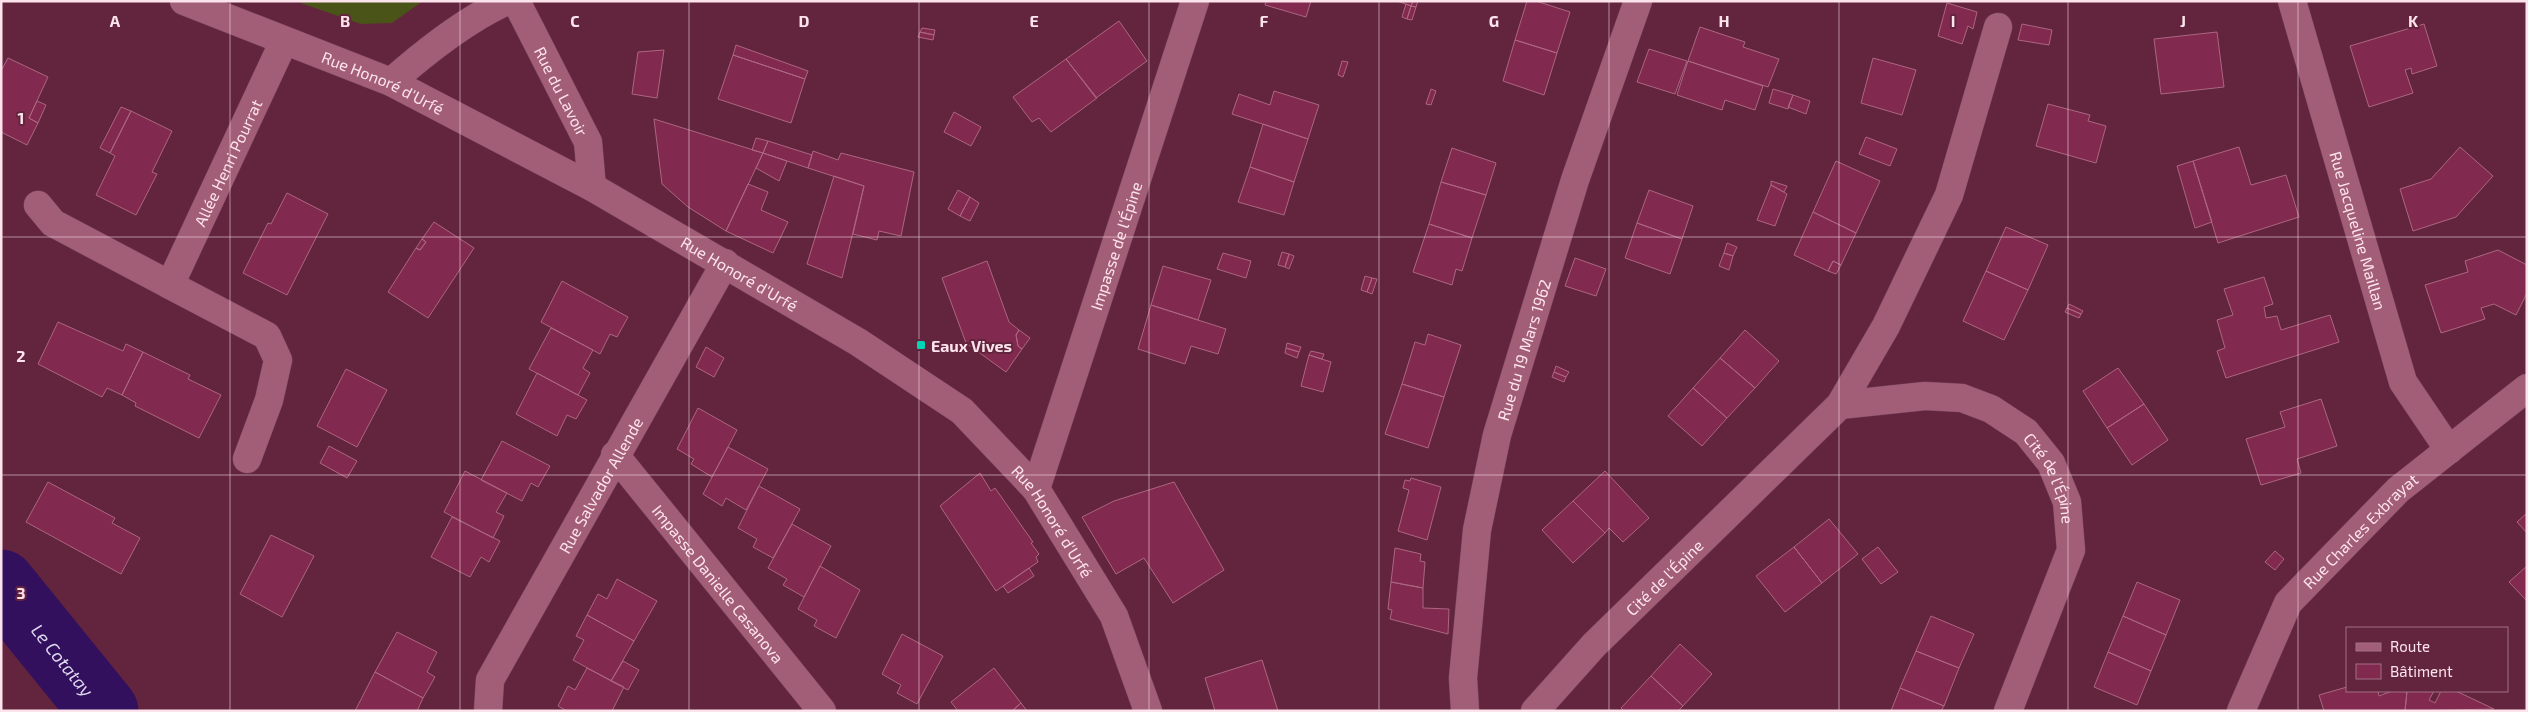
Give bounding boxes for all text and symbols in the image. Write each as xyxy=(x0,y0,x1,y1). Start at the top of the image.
text: A xyxy=(110,11,121,30)
text: B xyxy=(340,11,350,30)
text: C xyxy=(570,11,580,30)
text: D xyxy=(799,11,810,30)
text: E xyxy=(1029,11,1039,30)
text: F xyxy=(1260,11,1269,30)
text: G xyxy=(1489,11,1499,30)
text: H xyxy=(1718,11,1730,30)
text: I xyxy=(1951,11,1955,30)
text: J xyxy=(2180,11,2186,30)
text: K xyxy=(2408,11,2419,30)
street label: Rue du Lavoir xyxy=(531,43,593,139)
street label: Rue Honoré d'Urfé xyxy=(319,46,447,118)
street label: Allée Henri Pourrat xyxy=(189,96,265,229)
text: 1 xyxy=(18,108,24,127)
street label: Rue Jacqueline Maillan xyxy=(2327,149,2391,312)
street label: Impasse de l'Épine xyxy=(1086,179,1145,312)
street label: Rue Honoré d'Urfé xyxy=(678,232,801,314)
street label: Rue du 19 Mars 1962 xyxy=(1493,277,1554,423)
place label: Eaux Vives xyxy=(931,336,1012,355)
marker: Eaux Vives xyxy=(915,339,927,351)
text: 2 xyxy=(16,346,26,365)
street label: Rue Salvador Allende xyxy=(554,413,646,556)
street label: Cité de l'Épine xyxy=(2021,428,2078,524)
street label: Rue Honoré d'Urfé xyxy=(1008,461,1097,581)
street label: Rue Charles Exbrayat xyxy=(2298,469,2421,592)
street label: Impasse Danielle Casanova xyxy=(649,500,788,666)
street label: Cité de l'Épine xyxy=(1621,535,1706,619)
text: 3 xyxy=(16,583,26,602)
water label: Le Cotatay xyxy=(27,619,99,701)
legend xyxy=(2346,627,2508,692)
text: Route xyxy=(2390,637,2430,655)
text: Bâtiment xyxy=(2390,662,2453,680)

